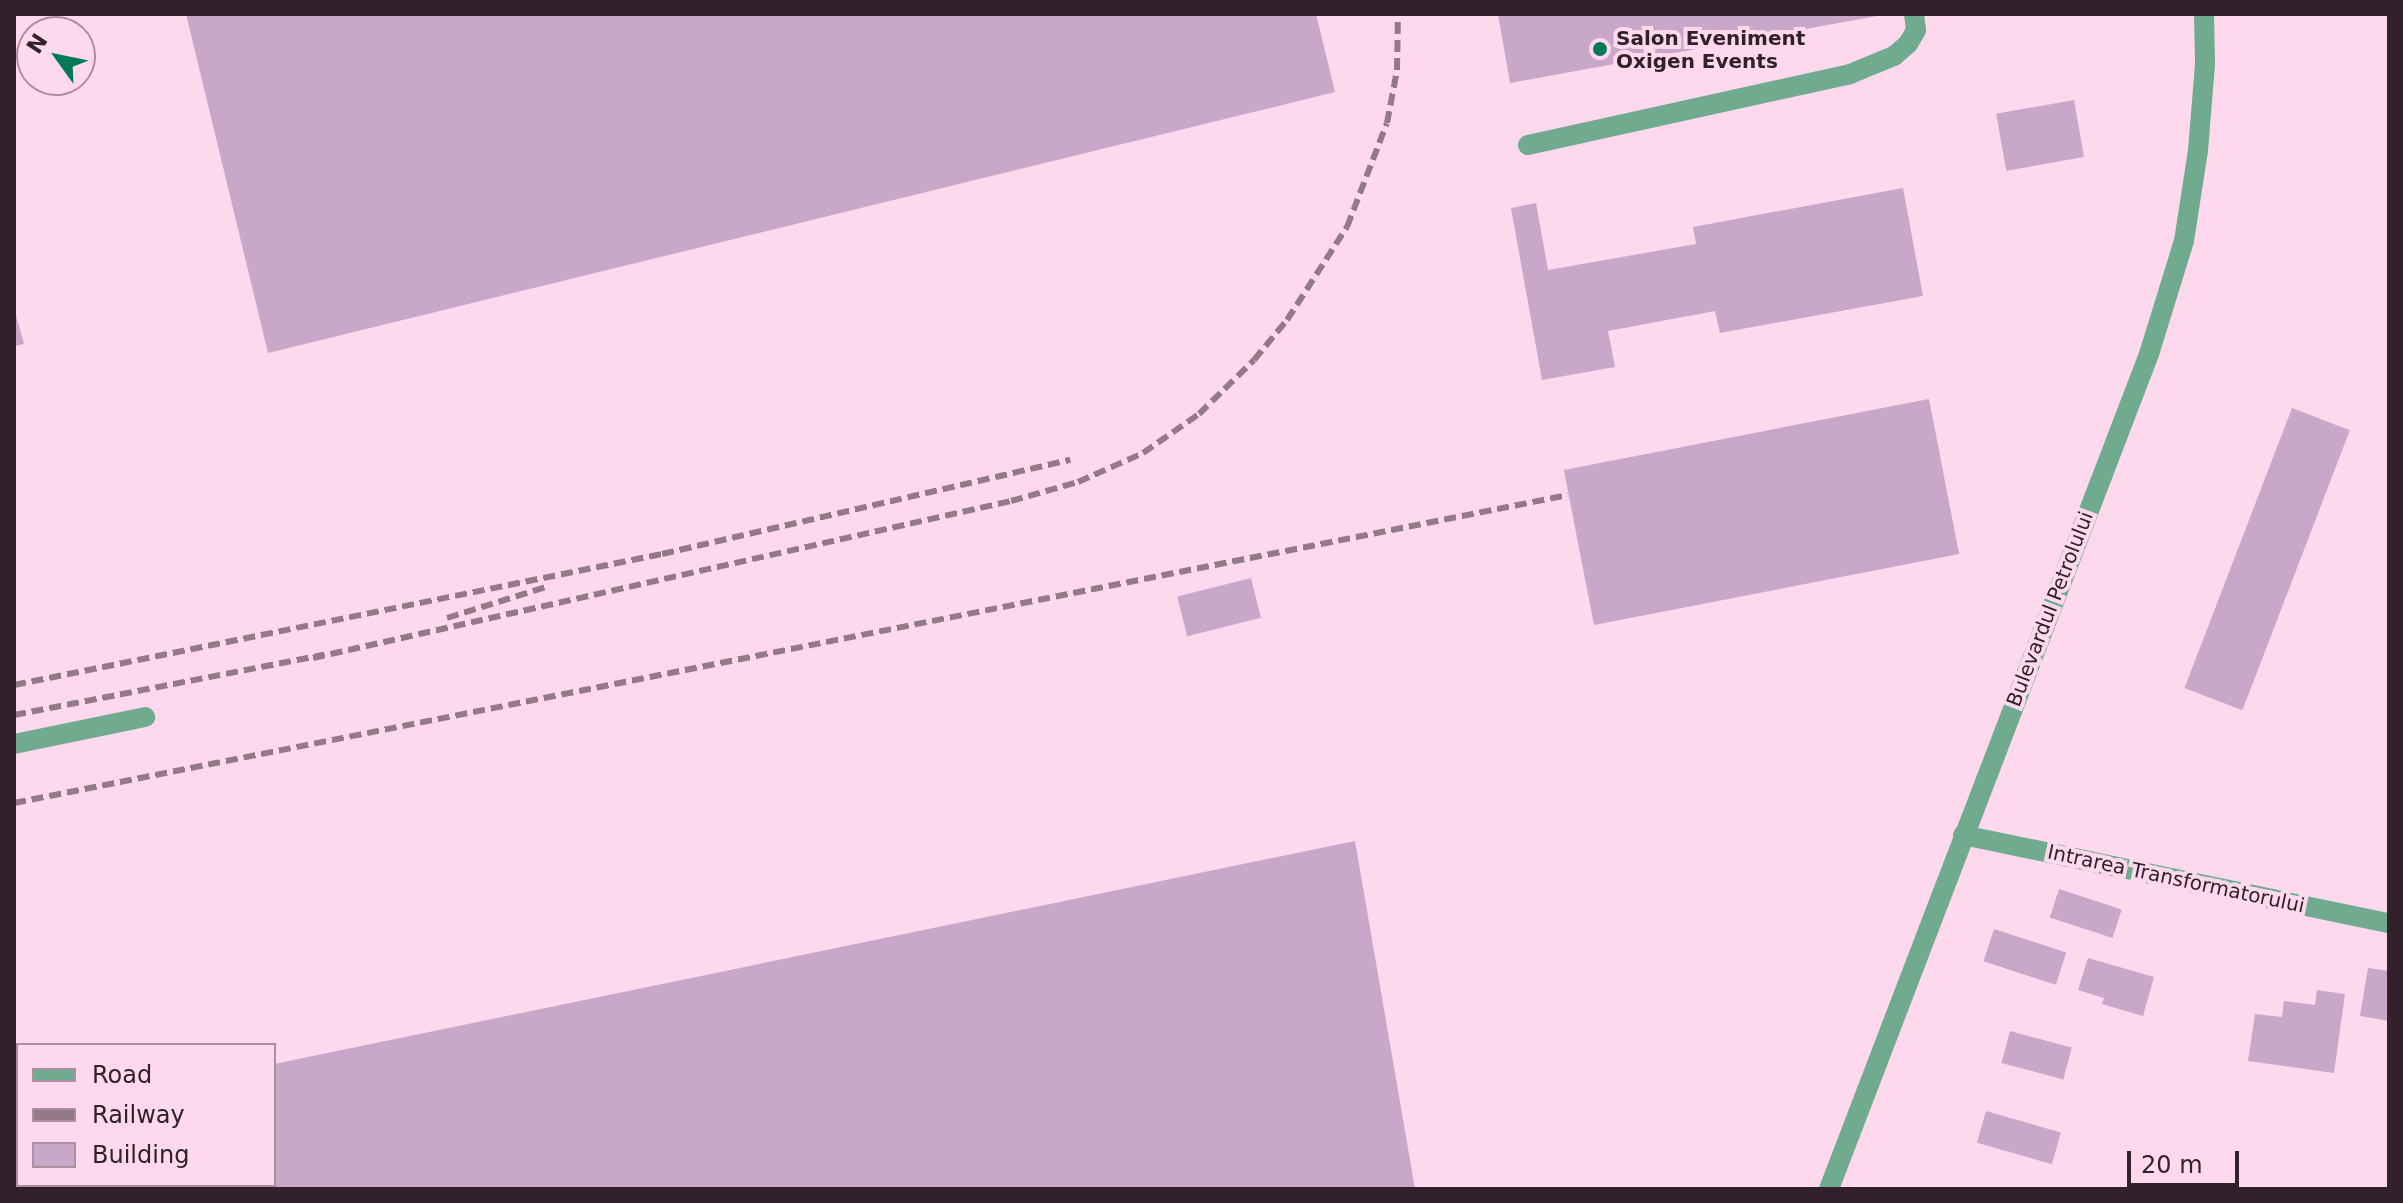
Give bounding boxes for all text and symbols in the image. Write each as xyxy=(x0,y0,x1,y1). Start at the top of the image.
north arrow xyxy=(16,16,96,96)
place label: Salon Eveniment Oxigen Events xyxy=(1616,26,1805,73)
text: N xyxy=(22,29,53,58)
marker: Salon Eveniment Oxigen Events xyxy=(1591,40,1609,58)
street label: Bulevardul Petrolului xyxy=(2002,508,2098,710)
street label: Intrarea Transformatorului xyxy=(2045,840,2307,918)
legend xyxy=(16,1043,276,1187)
text: Road xyxy=(92,1061,152,1089)
text: Railway xyxy=(92,1101,185,1129)
scale bar xyxy=(2131,1135,2243,1185)
text: Building xyxy=(92,1141,189,1169)
text: 20 m xyxy=(2141,1151,2203,1179)

